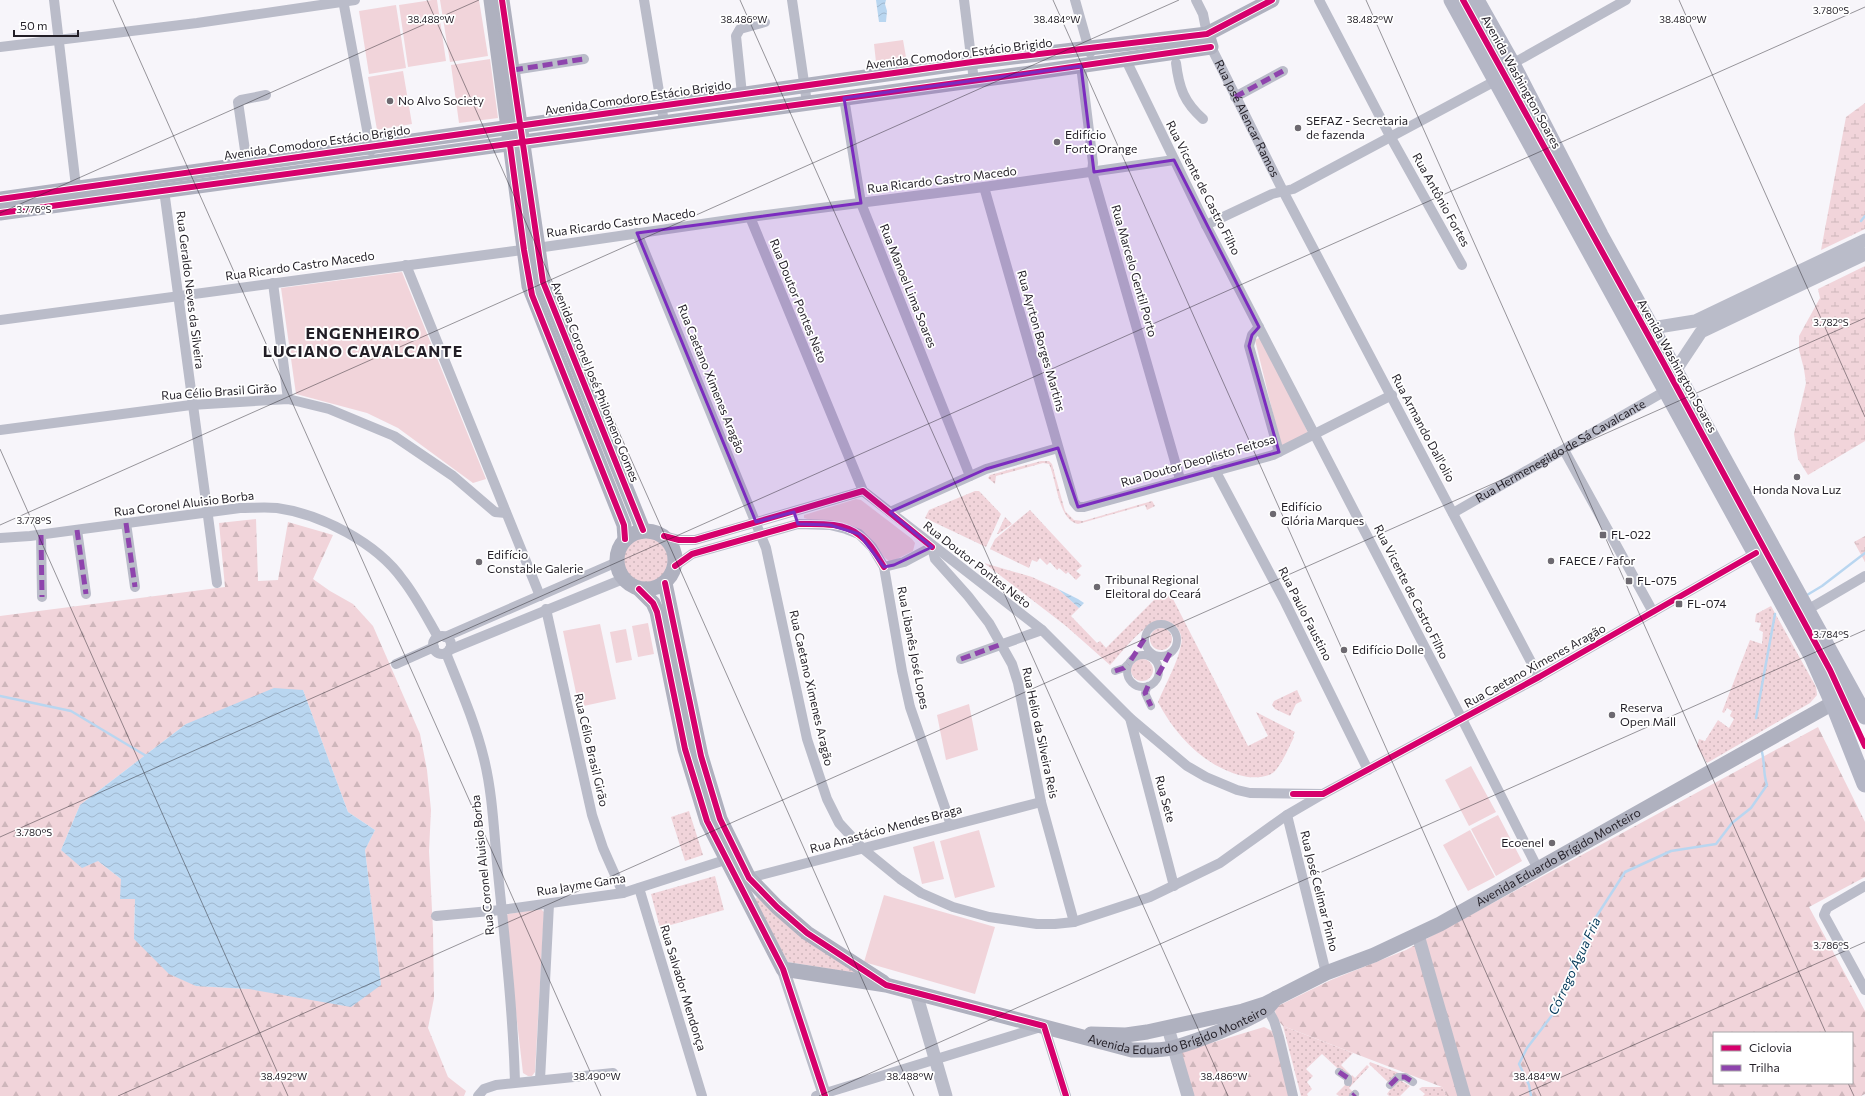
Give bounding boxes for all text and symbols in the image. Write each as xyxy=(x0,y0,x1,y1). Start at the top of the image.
text: 3.780°S xyxy=(1813,4,1849,16)
scale bar xyxy=(14,12,78,38)
street label: Avenida Washington Soares xyxy=(1479,12,1564,151)
text: 38.488°W xyxy=(408,13,454,25)
text: 38.486°W xyxy=(721,13,767,25)
text: 38.484°W xyxy=(1034,13,1080,25)
text: 38.482°W xyxy=(1347,13,1393,25)
text: 38.480°W xyxy=(1659,13,1707,25)
text: 50 m xyxy=(20,18,48,32)
street label: Avenida Comodoro Estácio Brigido xyxy=(865,35,1053,71)
street label: Rua José Alencar Ramos xyxy=(1213,57,1283,179)
street label: Avenida Comodoro Estácio Brigido xyxy=(544,77,732,117)
place label: No Alvo Society xyxy=(398,93,484,107)
marker: No Alvo Society xyxy=(385,96,395,106)
place label: SEFAZ - Secretaria de fazenda xyxy=(1306,113,1408,141)
street label: Rua Vicente de Castro Filho xyxy=(1164,118,1244,257)
street label: Avenida Comodoro Estácio Brigido xyxy=(223,122,411,162)
marker: SEFAZ - Secretaria de fazenda xyxy=(1293,123,1303,133)
place label: Edifício Forte Orange xyxy=(1065,127,1137,155)
marker: Edifício Forte Orange xyxy=(1052,137,1062,147)
street label: Rua Antônio Fortes xyxy=(1410,150,1473,249)
street label: Rua Ricardo Castro Macedo xyxy=(866,163,1017,195)
text: 3.776°S xyxy=(17,203,52,215)
street label: Rua Marcelo Gentil Porto xyxy=(1109,203,1161,338)
street label: Rua Ricardo Castro Macedo xyxy=(545,205,696,239)
street label: Rua Geraldo Neves da Silveira xyxy=(174,210,208,370)
street label: Rua Manoel Lima Soares xyxy=(878,222,940,350)
street label: Rua Doutor Pontes Neto xyxy=(768,237,830,365)
street label: Rua Ricardo Castro Macedo xyxy=(224,248,375,282)
street label: Rua Ayrton Borges Martins xyxy=(1015,269,1069,413)
street label: Avenida Coronel José Philomeno Gomes xyxy=(548,279,643,484)
street label: Avenida Washington Soares xyxy=(1635,296,1720,435)
street label: Rua Caetano Ximenes Aragão xyxy=(676,302,748,455)
text: 3.782°S xyxy=(1813,316,1849,328)
district label: ENGENHEIRO LUCIANO CAVALCANTE xyxy=(263,323,463,360)
street label: Rua Armando Dall'olio xyxy=(1389,371,1458,484)
street label: Rua Célio Brasil Girão xyxy=(161,380,277,402)
street label: Rua Hermenegildo de Sá Cavalcante xyxy=(1472,396,1648,505)
street label: Rua Doutor Deoplisto Feitosa xyxy=(1119,431,1277,489)
marker: Honda Nova Luz xyxy=(1792,472,1802,482)
place label: Honda Nova Luz xyxy=(1753,482,1841,496)
street label: Rua Coronel Aluisio Borba xyxy=(113,487,255,519)
place label: Edifício Glória Marques xyxy=(1281,499,1364,527)
marker: Edifício Glória Marques xyxy=(1268,509,1278,519)
text: 3.778°S xyxy=(17,514,52,526)
street label: Rua Doutor Pontes Neto xyxy=(921,518,1034,611)
street label: Rua Vicente de Castro Filho xyxy=(1372,522,1452,661)
place label: FL-022 xyxy=(1611,527,1651,541)
marker: FL-022 xyxy=(1598,530,1608,540)
place label: Edifício Constable Galerie xyxy=(487,547,583,575)
place label: FAECE / Fafor xyxy=(1559,553,1636,567)
marker: FAECE / Fafor xyxy=(1546,556,1556,566)
marker: Edifício Constable Galerie xyxy=(474,557,484,567)
street label: Rua Paulo Faustino xyxy=(1276,564,1336,663)
place label: Tribunal Regional Eleitoral do Ceará xyxy=(1105,572,1201,600)
place label: FL-075 xyxy=(1637,573,1677,587)
marker: FL-075 xyxy=(1624,576,1634,586)
marker: Tribunal Regional Eleitoral do Ceará xyxy=(1092,582,1102,592)
street label: Rua Libanês José Lopes xyxy=(894,585,933,711)
place label: FL-074 xyxy=(1687,596,1726,610)
marker: FL-074 xyxy=(1674,599,1684,609)
street label: Rua Caetano Ximenes Aragão xyxy=(787,608,837,767)
street label: Rua Caetano Ximenes Aragão xyxy=(1461,620,1608,710)
text: 3.784°S xyxy=(1813,628,1849,640)
place label: Edifício Dolle xyxy=(1352,642,1424,656)
marker: Edifício Dolle xyxy=(1339,645,1349,655)
street label: Rua Helio da Silveira Reis xyxy=(1020,666,1062,800)
street label: Rua Célio Brasil Girão xyxy=(572,692,612,808)
place label: Reserva Open Mall xyxy=(1620,700,1676,728)
marker: Reserva Open Mall xyxy=(1607,710,1617,720)
street label: Rua Sete xyxy=(1153,774,1179,824)
street label: Rua Coronel Aluisio Borba xyxy=(468,794,496,936)
street label: Rua Anastácio Mendes Braga xyxy=(808,801,963,855)
street label: Avenida Eduardo Brígido Monteiro xyxy=(1473,805,1643,908)
text: 3.780°S xyxy=(16,826,52,838)
street label: Rua José Celimar Pinho xyxy=(1297,829,1342,953)
place label: Ecoenel xyxy=(1501,835,1544,849)
marker: Ecoenel xyxy=(1547,838,1557,848)
street label: Rua Jayme Gama xyxy=(535,870,627,899)
water label: Córrego Água Fria xyxy=(1543,914,1604,1017)
street label: Rua Salvador Mendonça xyxy=(658,923,710,1052)
text: 3.786°S xyxy=(1813,939,1849,951)
street label: Avenida Eduardo Brígido Monteiro xyxy=(1087,1002,1269,1056)
legend xyxy=(1713,1032,1853,1084)
text: Ciclovia xyxy=(1749,1040,1792,1054)
text: Trilha xyxy=(1749,1060,1780,1074)
text: 38.492°W xyxy=(261,1070,307,1082)
text: 38.490°W xyxy=(573,1070,621,1082)
text: 38.488°W xyxy=(887,1070,933,1082)
text: 38.486°W xyxy=(1201,1070,1247,1082)
text: 38.484°W xyxy=(1514,1070,1560,1082)

